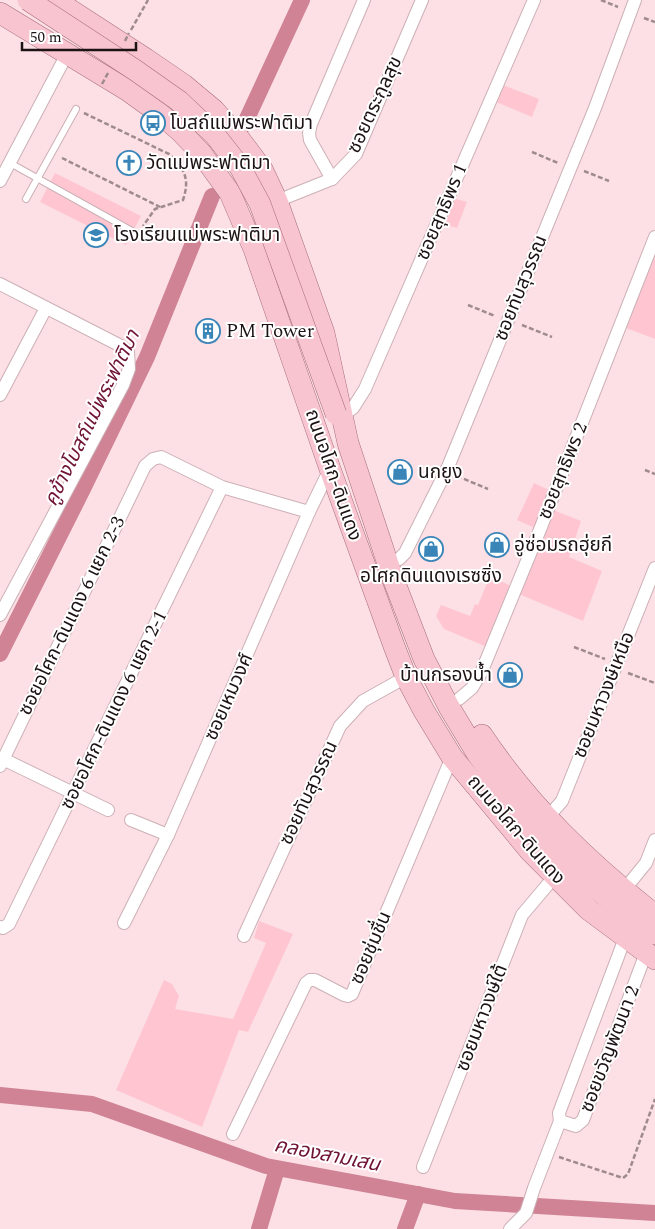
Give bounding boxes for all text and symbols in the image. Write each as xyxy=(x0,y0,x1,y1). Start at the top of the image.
scale bar xyxy=(22,20,136,52)
text: 50 m xyxy=(30,26,62,49)
street label: ซอยตระกูลสุข xyxy=(340,52,410,158)
place label: โบสถ์แม่พระฟาติมา xyxy=(170,109,313,138)
bus stop icon: โบสถ์แม่พระฟาติมา xyxy=(140,110,166,136)
place label: วัดแม่พระฟาติมา xyxy=(146,149,271,178)
church icon: วัดแม่พระฟาติมา xyxy=(116,150,142,176)
street label: ซอยสุทธิพร 1 xyxy=(409,159,475,265)
place label: โรงเรียนแม่พระฟาติมา xyxy=(114,221,280,250)
school or university icon: โรงเรียนแม่พระฟาติมา xyxy=(83,222,109,248)
street label: ซอยทับสุวรรณ xyxy=(487,231,555,345)
place label: PM Tower xyxy=(226,317,315,346)
building icon: PM Tower xyxy=(195,318,221,344)
water label: คูข้างโบสถ์แม่พระฟาติมา xyxy=(36,324,148,511)
street label: ถนนอโศก-ดินแดง xyxy=(297,405,369,545)
street label: ซอยสุทธิพร 2 xyxy=(530,418,596,524)
place label: นกยูง xyxy=(418,458,463,487)
shop icon: นกยูง xyxy=(387,459,413,485)
street label: ซอยอโศก-ดินแดง 6 แยก 2-3 xyxy=(11,511,133,721)
place label: อู่ซ่อมรถฮุ่ยกี xyxy=(514,531,612,560)
shop icon: อู่ซ่อมรถฮุ่ยกี xyxy=(484,532,510,558)
shop icon: อโศกดินแดงเรซซิ่ง xyxy=(418,536,444,562)
place label: อโศกดินแดงเรซซิ่ง xyxy=(360,562,502,591)
street label: ซอยอโศก-ดินแดง 6 แยก 2-1 xyxy=(53,605,175,815)
street label: ซอยมหาวงษ์เหนือ xyxy=(565,627,643,763)
street label: ซอยเหมวงศ์ xyxy=(197,649,261,745)
place label: บ้านกรองน้ำ xyxy=(400,661,492,690)
shop icon: บ้านกรองน้ำ xyxy=(497,662,523,688)
street label: ซอยทับสุวรรณ xyxy=(272,736,346,850)
street label: ถนนอโศก-ดินแดง xyxy=(460,769,572,891)
street label: ซอยชุ่มชื่น xyxy=(343,907,399,989)
street label: ซอยมหาวงษ์ใต้ xyxy=(448,960,516,1076)
street label: ซอยขวัญพัฒนา 2 xyxy=(572,981,648,1117)
water label: คลองสามเสน xyxy=(272,1130,384,1180)

